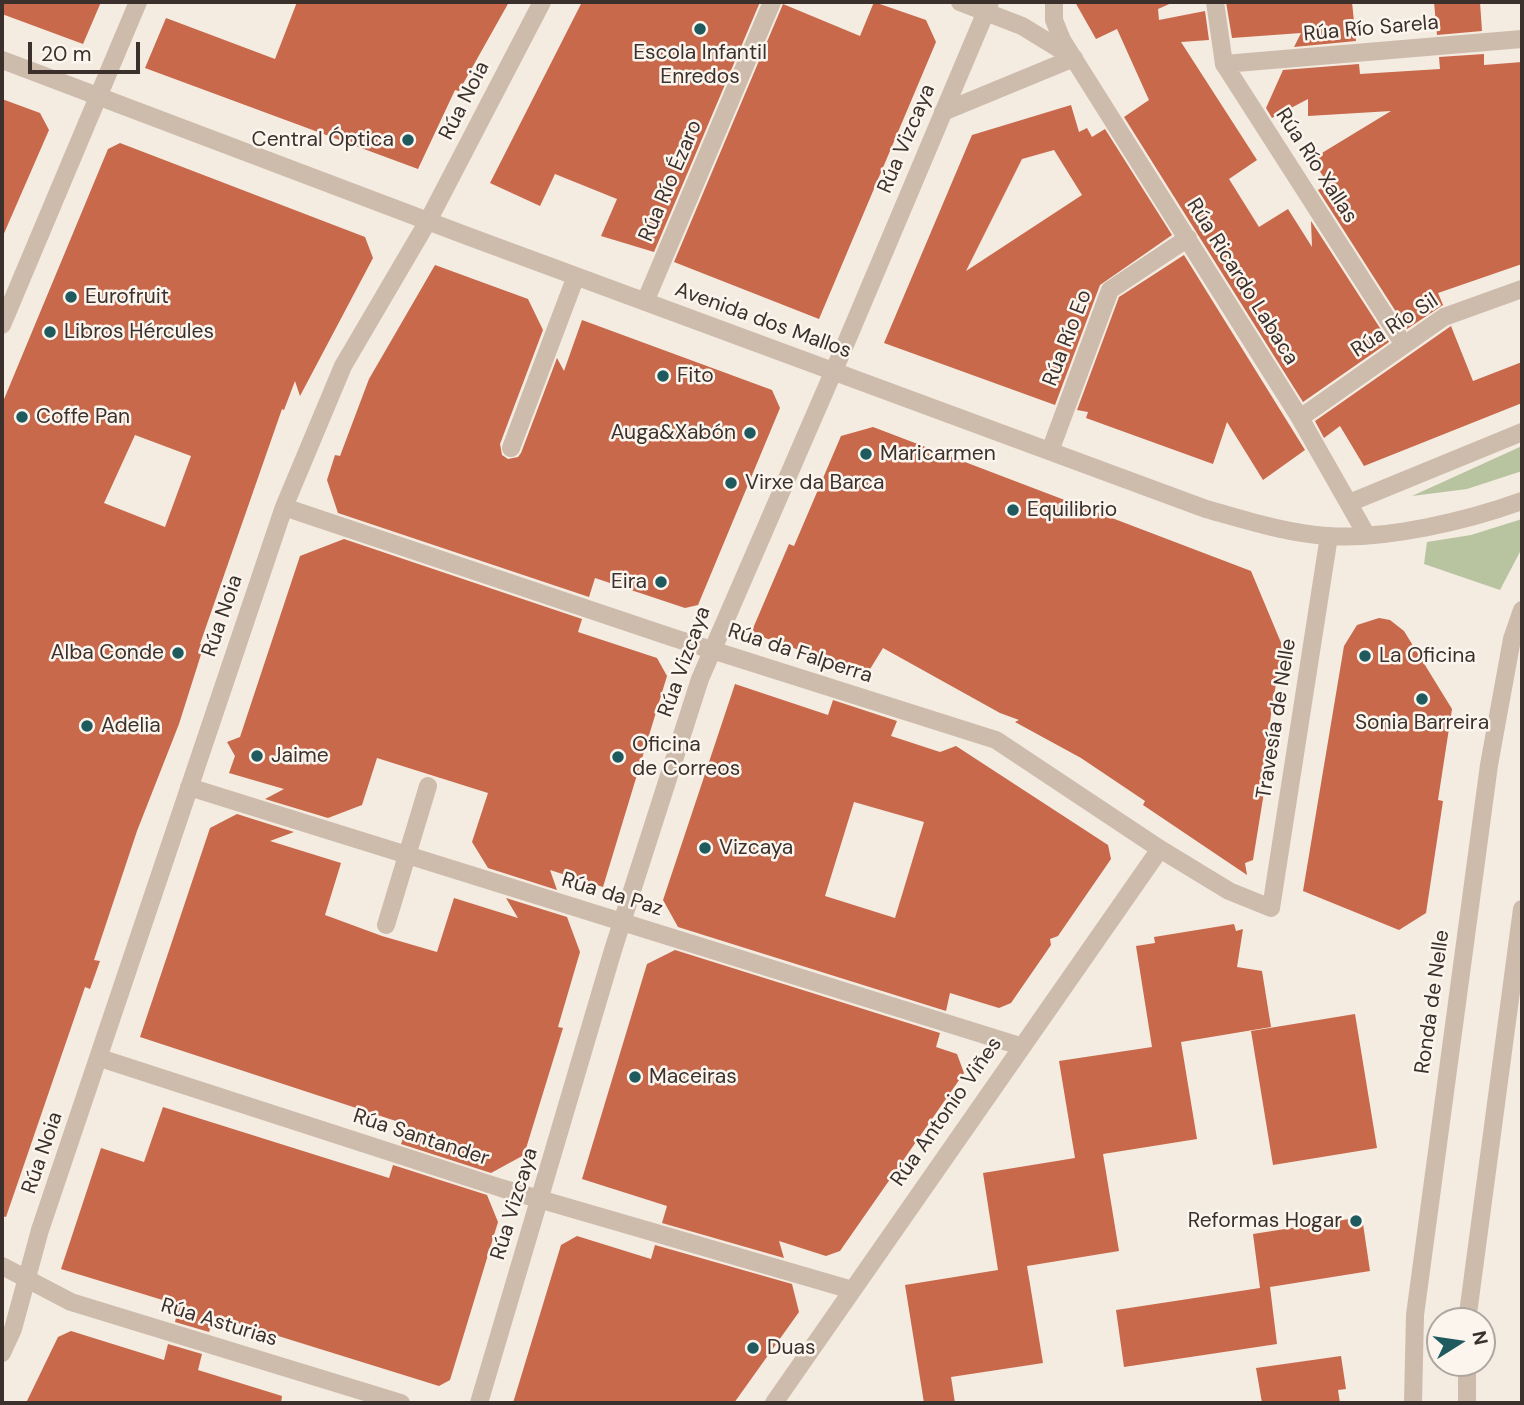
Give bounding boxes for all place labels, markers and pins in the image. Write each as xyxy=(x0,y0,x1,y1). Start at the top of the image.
marker: Escola Infantil Enredos xyxy=(692,21,708,37)
place label: Escola Infantil Enredos xyxy=(633,40,767,90)
place label: Central Óptica xyxy=(252,127,394,153)
marker: Central Óptica xyxy=(400,132,416,148)
place label: Eurofruit xyxy=(85,284,169,310)
marker: Eurofruit xyxy=(63,289,79,305)
place label: Libros Hércules xyxy=(64,319,214,345)
marker: Libros Hércules xyxy=(42,324,58,340)
place label: Fito xyxy=(677,363,714,389)
marker: Fito xyxy=(655,368,671,384)
place label: Coffe Pan xyxy=(36,404,130,430)
marker: Coffe Pan xyxy=(14,409,30,425)
place label: Auga&Xabón xyxy=(610,420,736,446)
marker: Auga&Xabón xyxy=(742,425,758,441)
place label: Maricarmen xyxy=(880,441,996,467)
marker: Maricarmen xyxy=(858,446,874,462)
place label: Virxe da Barca xyxy=(745,470,884,496)
marker: Virxe da Barca xyxy=(723,475,739,491)
place label: Equilibrio xyxy=(1027,497,1117,523)
marker: Equilibrio xyxy=(1005,502,1021,518)
place label: Eira xyxy=(611,569,647,595)
marker: Eira xyxy=(653,574,669,590)
place label: Alba Conde xyxy=(51,640,164,666)
place label: La Oficina xyxy=(1379,643,1476,669)
marker: Alba Conde xyxy=(170,645,186,661)
marker: La Oficina xyxy=(1357,648,1373,664)
marker: Sonia Barreira xyxy=(1414,691,1430,707)
place label: Sonia Barreira xyxy=(1355,710,1489,736)
place label: Adelia xyxy=(101,713,161,739)
marker: Adelia xyxy=(79,718,95,734)
place label: Oficina de Correos xyxy=(632,732,740,782)
place label: Jaime xyxy=(271,743,329,769)
marker: Jaime xyxy=(249,748,265,764)
marker: Oficina de Correos xyxy=(610,749,626,765)
place label: Vizcaya xyxy=(719,835,793,861)
marker: Vizcaya xyxy=(697,840,713,856)
place label: Maceiras xyxy=(649,1064,737,1090)
marker: Maceiras xyxy=(627,1069,643,1085)
place label: Reformas Hogar xyxy=(1188,1208,1342,1234)
marker: Reformas Hogar xyxy=(1348,1213,1364,1229)
place label: Duas xyxy=(767,1335,815,1361)
marker: Duas xyxy=(745,1340,761,1356)

